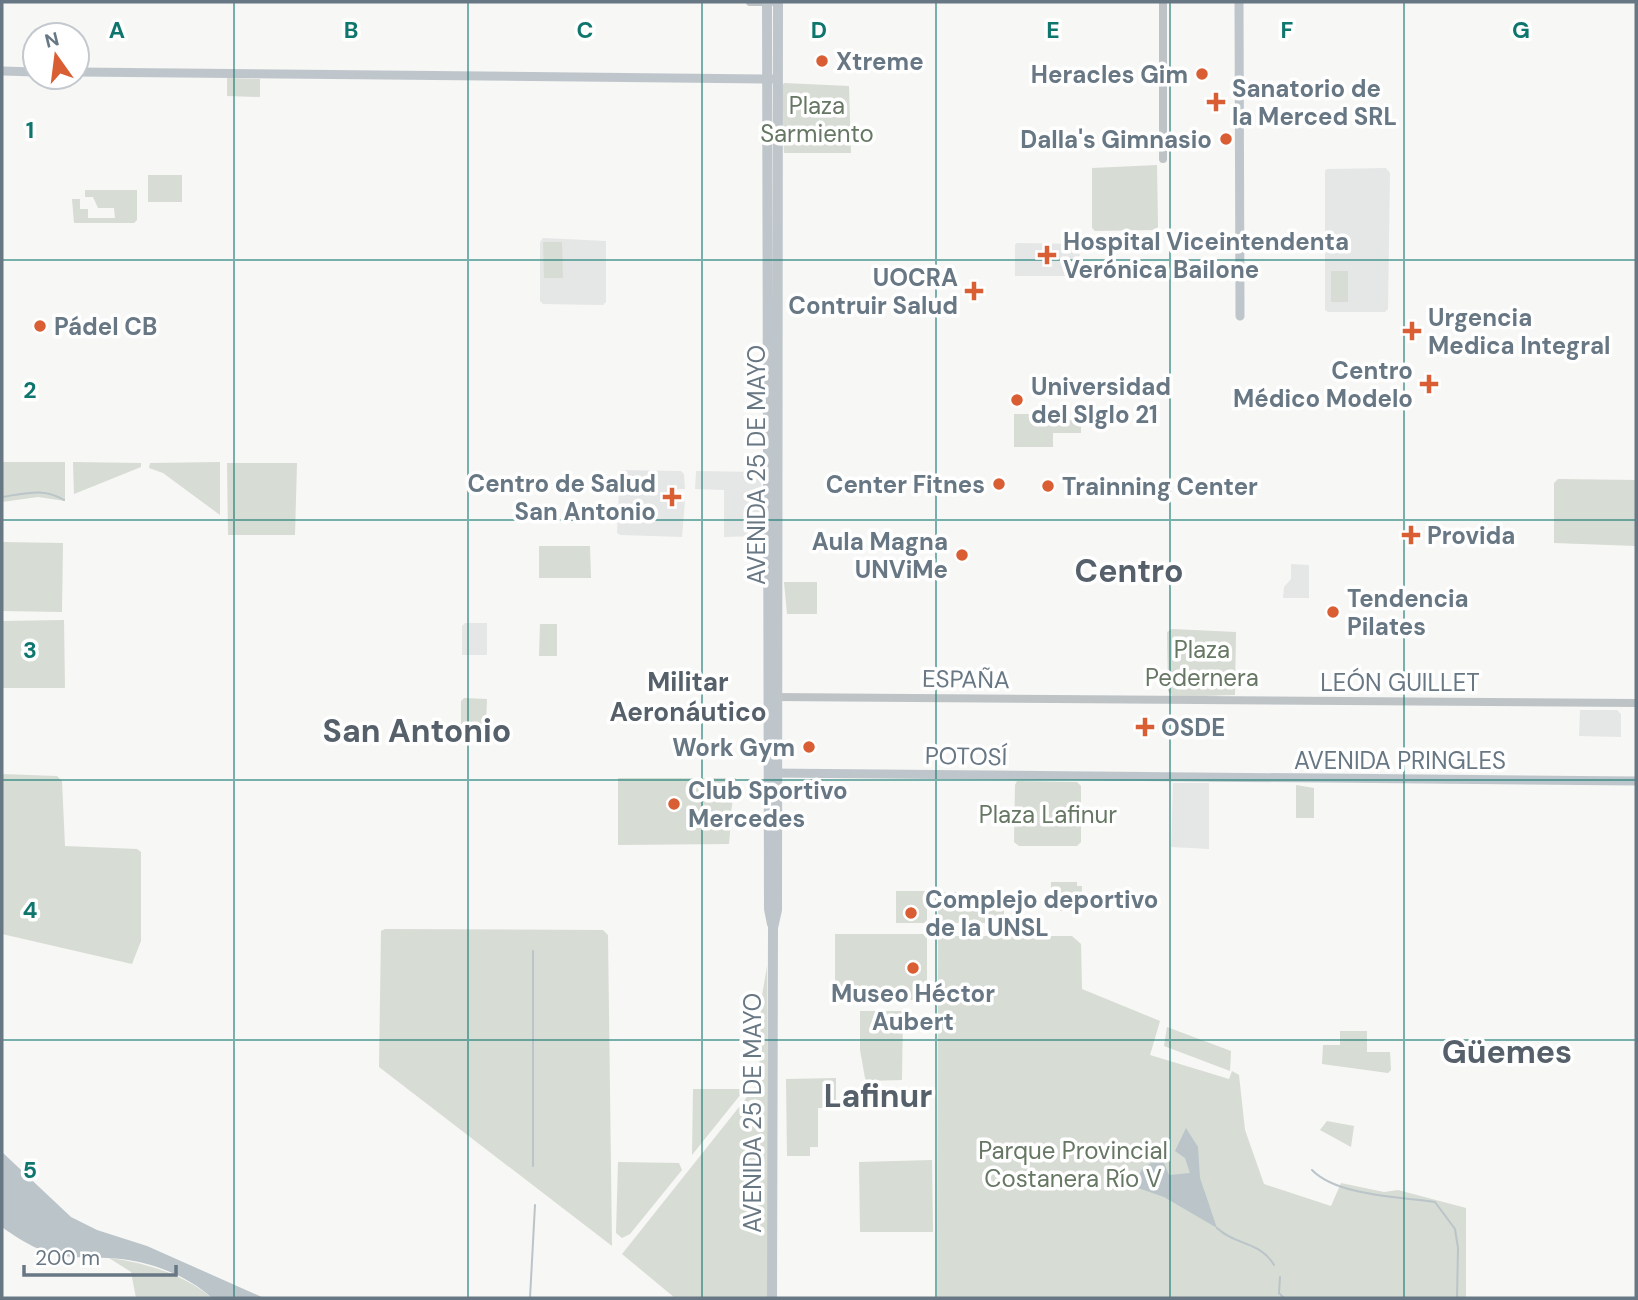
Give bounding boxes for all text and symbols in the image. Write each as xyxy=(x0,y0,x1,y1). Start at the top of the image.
text: A xyxy=(109,15,125,45)
text: B xyxy=(344,15,358,45)
text: C xyxy=(577,15,593,45)
text: D xyxy=(811,15,827,45)
text: E xyxy=(1046,15,1060,45)
text: F xyxy=(1281,15,1294,45)
text: G xyxy=(1512,15,1530,45)
north arrow xyxy=(21,21,91,91)
text: N xyxy=(42,26,62,54)
place label: Xtreme xyxy=(836,46,924,77)
marker: Xtreme xyxy=(814,53,830,69)
place label: Heracles Gim xyxy=(1031,59,1188,90)
marker: Heracles Gim xyxy=(1194,66,1210,82)
place label: Sanatorio de la Merced SRL xyxy=(1232,73,1397,132)
park label: Plaza Sarmiento xyxy=(760,90,874,149)
marker: Sanatorio de la Merced SRL xyxy=(1206,92,1226,112)
text: 1 xyxy=(26,115,34,145)
place label: Dalla's Gimnasio xyxy=(1020,124,1212,155)
marker: Dalla's Gimnasio xyxy=(1218,131,1234,147)
place label: Hospital Viceintendenta Verónica Bailone xyxy=(1063,226,1349,285)
marker: Hospital Viceintendenta Verónica Bailone xyxy=(1037,245,1057,265)
place label: UOCRA Contruir Salud xyxy=(788,262,958,321)
marker: UOCRA Contruir Salud xyxy=(964,281,984,301)
place label: Urgencia Medica Integral xyxy=(1428,302,1610,361)
place label: Pádel CB xyxy=(54,311,157,342)
marker: Pádel CB xyxy=(32,318,48,334)
marker: Urgencia Medica Integral xyxy=(1402,321,1422,341)
street label: AVENIDA 25 DE MAYO xyxy=(741,345,772,585)
place label: Centro Médico Modelo xyxy=(1233,355,1413,414)
place label: Universidad del SIglo 21 xyxy=(1031,371,1171,430)
marker: Centro Médico Modelo xyxy=(1419,374,1439,394)
text: 2 xyxy=(23,375,37,405)
marker: Universidad del SIglo 21 xyxy=(1009,392,1025,408)
place label: Centro de Salud San Antonio xyxy=(467,468,656,527)
place label: Center Fitnes xyxy=(826,469,985,500)
place label: Trainning Center xyxy=(1062,471,1258,502)
marker: Center Fitnes xyxy=(991,476,1007,492)
marker: Trainning Center xyxy=(1040,478,1056,494)
marker: Centro de Salud San Antonio xyxy=(662,487,682,507)
place label: Provida xyxy=(1427,520,1515,551)
marker: Provida xyxy=(1401,525,1421,545)
place label: Aula Magna UNViMe xyxy=(812,526,948,585)
marker: Aula Magna UNViMe xyxy=(954,547,970,563)
district label: Centro xyxy=(1075,550,1183,592)
place label: Tendencia Pilates xyxy=(1347,583,1469,642)
marker: Tendencia Pilates xyxy=(1325,604,1341,620)
park label: Plaza Pedernera xyxy=(1145,634,1259,693)
text: 3 xyxy=(23,635,37,665)
street label: ESPAÑA xyxy=(922,663,1010,695)
district label: Militar Aeronáutico xyxy=(609,665,767,729)
street label: LEÓN GUILLET xyxy=(1320,667,1480,698)
district label: San Antonio xyxy=(323,710,511,752)
place label: OSDE xyxy=(1161,712,1225,743)
marker: OSDE xyxy=(1135,717,1155,737)
place label: Work Gym xyxy=(672,732,795,763)
marker: Work Gym xyxy=(801,739,817,755)
street label: POTOSÍ xyxy=(925,740,1008,772)
street label: AVENIDA PRINGLES xyxy=(1294,745,1506,776)
place label: Club Sportivo Mercedes xyxy=(688,775,848,834)
marker: Club Sportivo Mercedes xyxy=(666,796,682,812)
park label: Plaza Lafinur xyxy=(979,799,1117,830)
place label: Complejo deportivo de la UNSL xyxy=(925,884,1158,943)
text: 4 xyxy=(23,895,38,925)
marker: Complejo deportivo de la UNSL xyxy=(903,905,919,921)
marker: Museo Héctor Aubert xyxy=(905,960,921,976)
place label: Museo Héctor Aubert xyxy=(831,978,995,1037)
street label: AVENIDA 25 DE MAYO xyxy=(737,993,768,1233)
district label: Güemes xyxy=(1442,1031,1572,1073)
district label: Lafinur xyxy=(824,1075,932,1117)
park label: Parque Provincial Costanera Río V xyxy=(978,1135,1168,1194)
text: 5 xyxy=(23,1155,37,1185)
scale bar xyxy=(24,1234,177,1278)
text: 200 m xyxy=(35,1244,100,1272)

